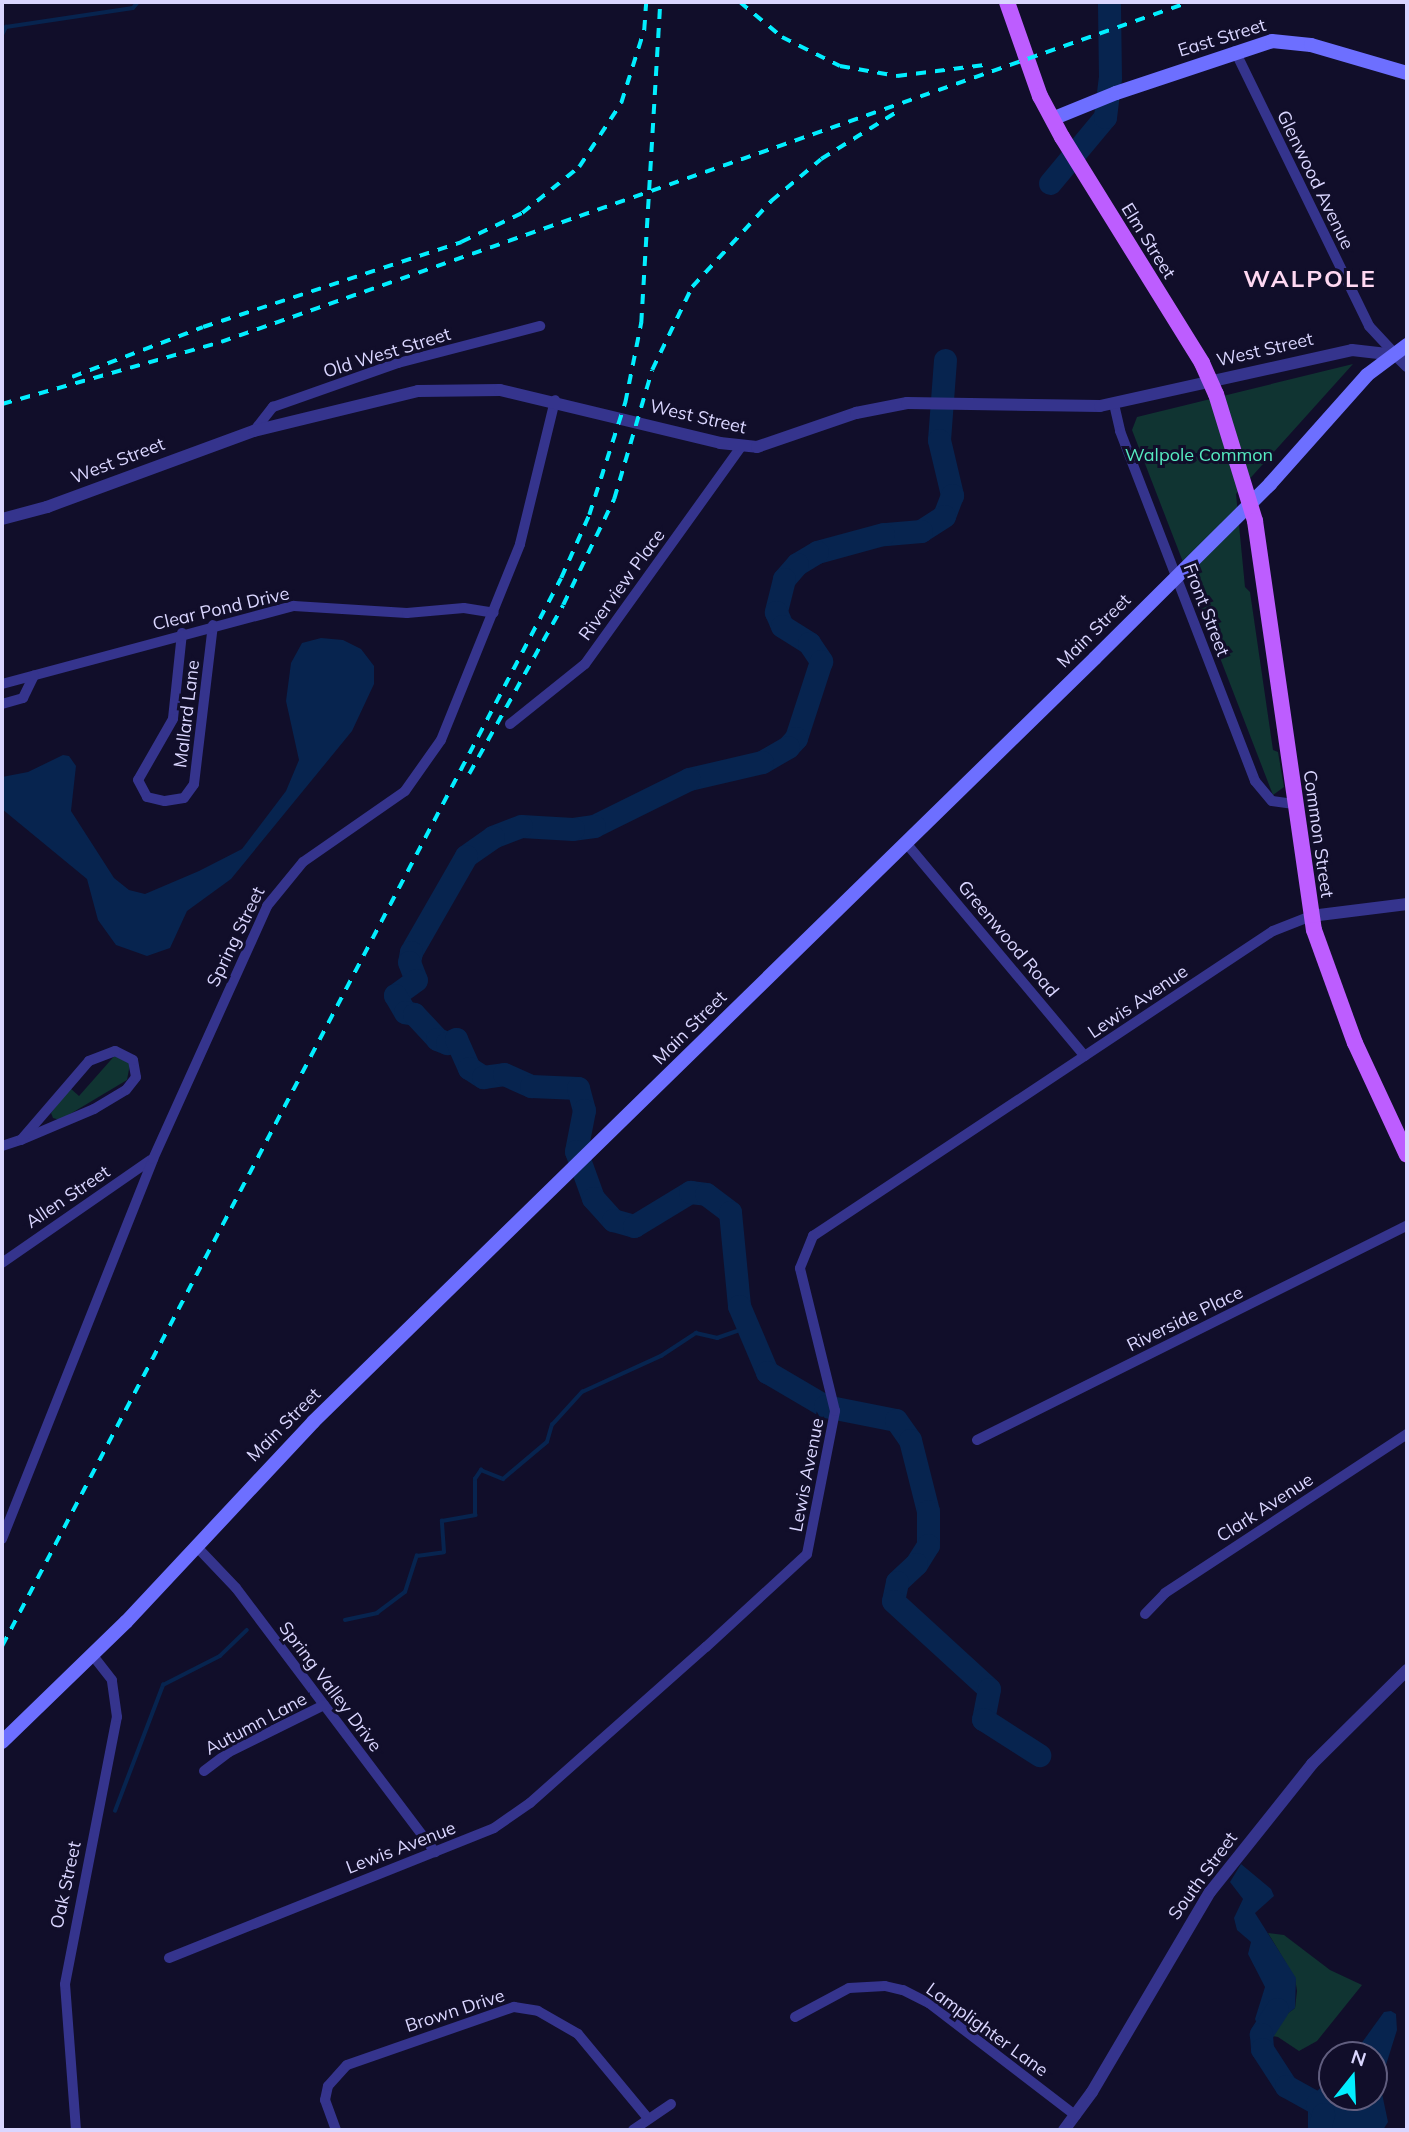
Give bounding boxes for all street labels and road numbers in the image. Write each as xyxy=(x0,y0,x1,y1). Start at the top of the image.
street label: East Street xyxy=(1175,14,1269,62)
street label: Glenwood Avenue xyxy=(1272,107,1358,253)
street label: Elm Street xyxy=(1116,199,1180,283)
street label: Old West Street xyxy=(321,323,453,383)
street label: West Street xyxy=(1215,328,1315,372)
street label: West Street xyxy=(648,395,748,439)
street label: West Street xyxy=(68,433,168,489)
street label: Riverview Place xyxy=(574,525,670,645)
street label: Front Street xyxy=(1178,560,1234,660)
street label: Clear Pond Drive xyxy=(151,583,291,635)
street label: Main Street xyxy=(1053,590,1135,672)
street label: Mallard Lane xyxy=(170,659,204,769)
street label: Common Street xyxy=(1298,769,1338,899)
street label: Greenwood Road xyxy=(953,876,1063,1002)
street label: Spring Street xyxy=(202,883,270,991)
street label: Lewis Avenue xyxy=(1084,961,1192,1043)
street label: Main Street xyxy=(649,987,731,1069)
street label: Allen Street xyxy=(22,1161,114,1233)
street label: Riverside Place xyxy=(1124,1282,1246,1356)
street label: Main Street xyxy=(243,1384,325,1466)
street label: Lewis Avenue xyxy=(785,1416,829,1534)
street label: Clark Avenue xyxy=(1213,1469,1317,1547)
street label: Spring Valley Drive xyxy=(274,1618,386,1756)
street label: Autumn Lane xyxy=(201,1688,311,1760)
street label: Lewis Avenue xyxy=(343,1817,459,1879)
street label: South Street xyxy=(1164,1828,1242,1924)
street label: Oak Street xyxy=(46,1840,86,1930)
street label: Lamplighter Lane xyxy=(922,1979,1052,2081)
street label: Brown Drive xyxy=(403,1985,507,2037)

